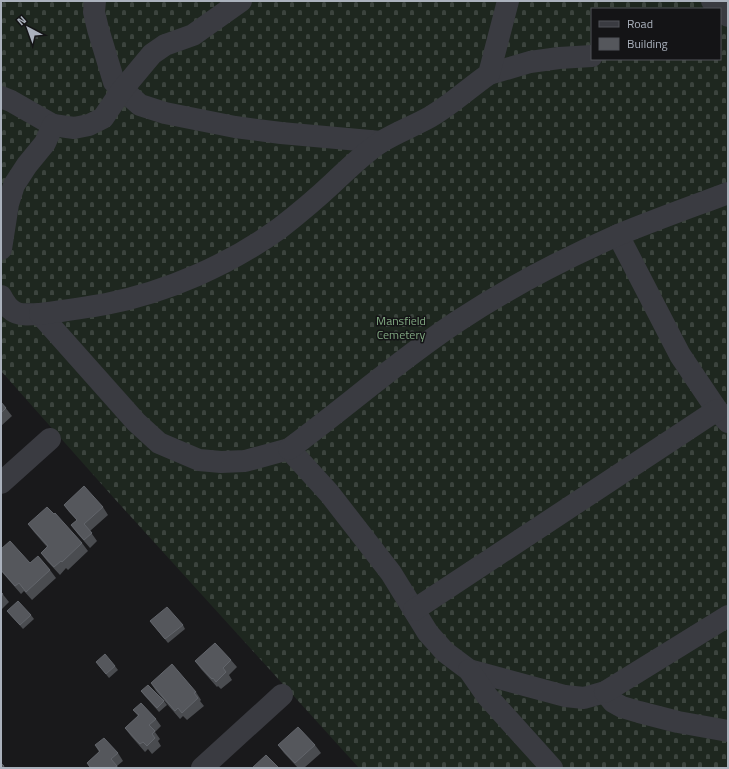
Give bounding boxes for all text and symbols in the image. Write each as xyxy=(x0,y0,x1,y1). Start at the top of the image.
north arrow xyxy=(8,8,48,48)
legend xyxy=(591,8,721,60)
text: N xyxy=(13,12,30,29)
text: Road xyxy=(627,14,653,33)
text: Building xyxy=(627,34,668,53)
park label: Mansfield Cemetery xyxy=(376,311,426,344)

